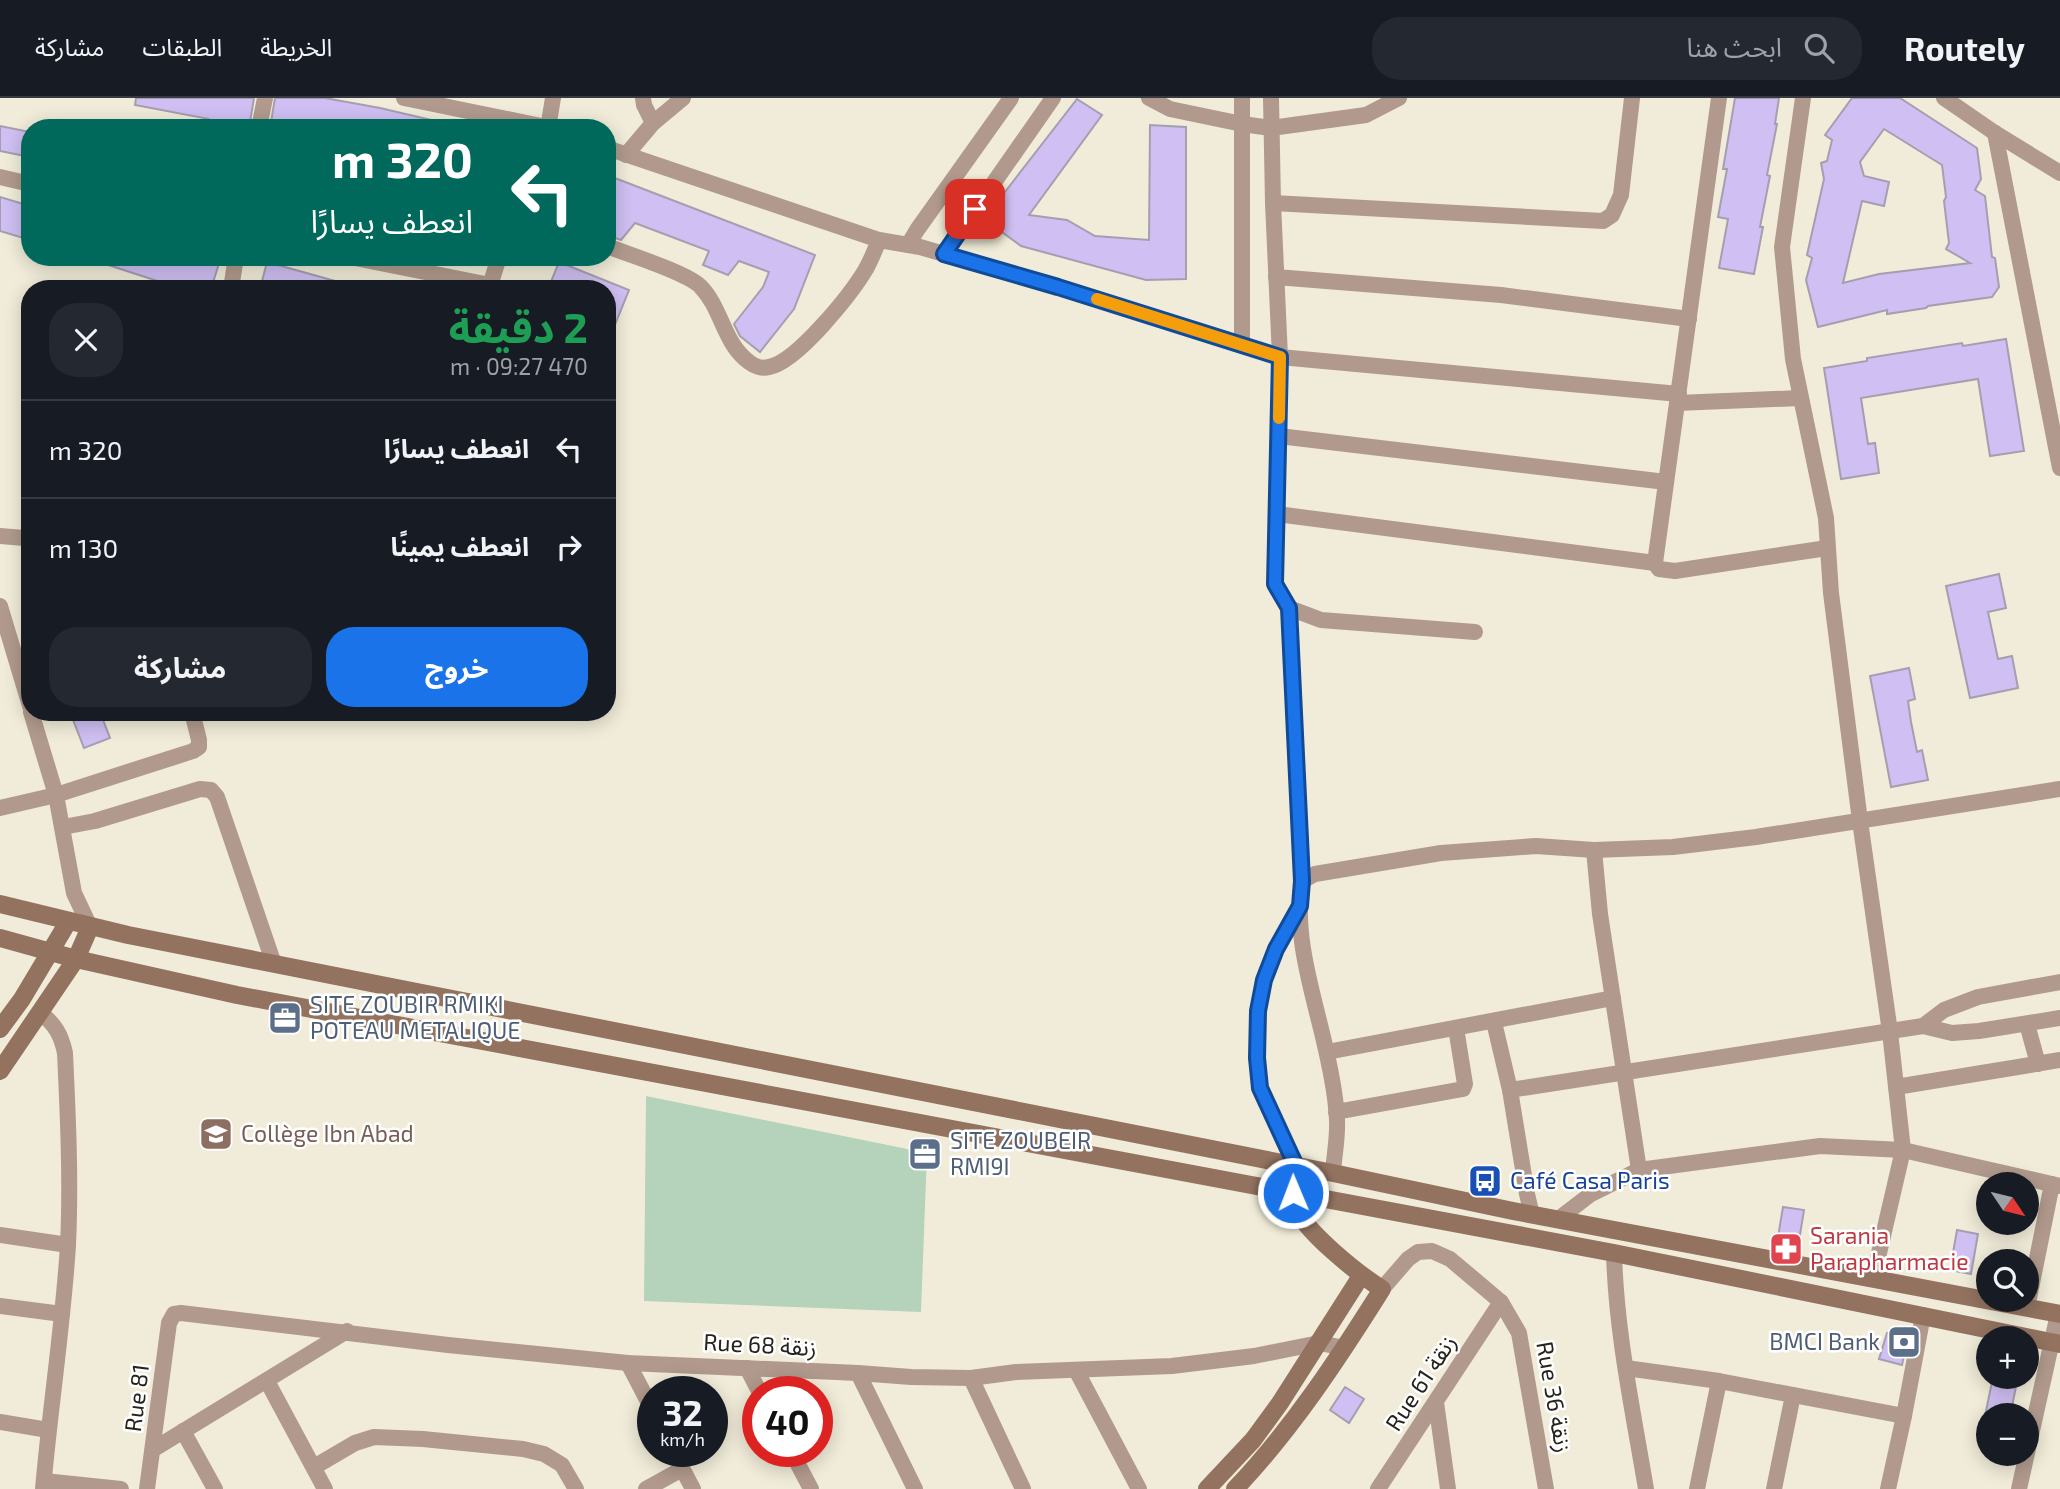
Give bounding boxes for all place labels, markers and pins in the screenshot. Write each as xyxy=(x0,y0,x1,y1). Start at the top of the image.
pin xyxy=(945,179,1005,239)
place label: SITE ZOUBIR RMIKI POTEAU METALIQUE xyxy=(310,990,520,1044)
office icon: SITE ZOUBIR RMIKI POTEAU METALIQUE xyxy=(266,999,304,1037)
school or university icon: Collège Ibn Abad xyxy=(197,1115,235,1153)
place label: Collège Ibn Abad xyxy=(241,1119,414,1147)
place label: SITE ZOUBEIR RMI9I xyxy=(950,1126,1091,1180)
office icon: SITE ZOUBEIR RMI9I xyxy=(906,1135,944,1173)
bus stop icon: Café Casa Paris xyxy=(1466,1162,1504,1200)
place label: Café Casa Paris xyxy=(1510,1166,1670,1194)
place label: Sarania Parapharmacie xyxy=(1810,1221,1969,1275)
pharmacy icon: Sarania Parapharmacie xyxy=(1767,1230,1805,1268)
bank icon: BMCI Bank xyxy=(1885,1323,1923,1361)
place label: BMCI Bank xyxy=(1769,1327,1880,1355)

